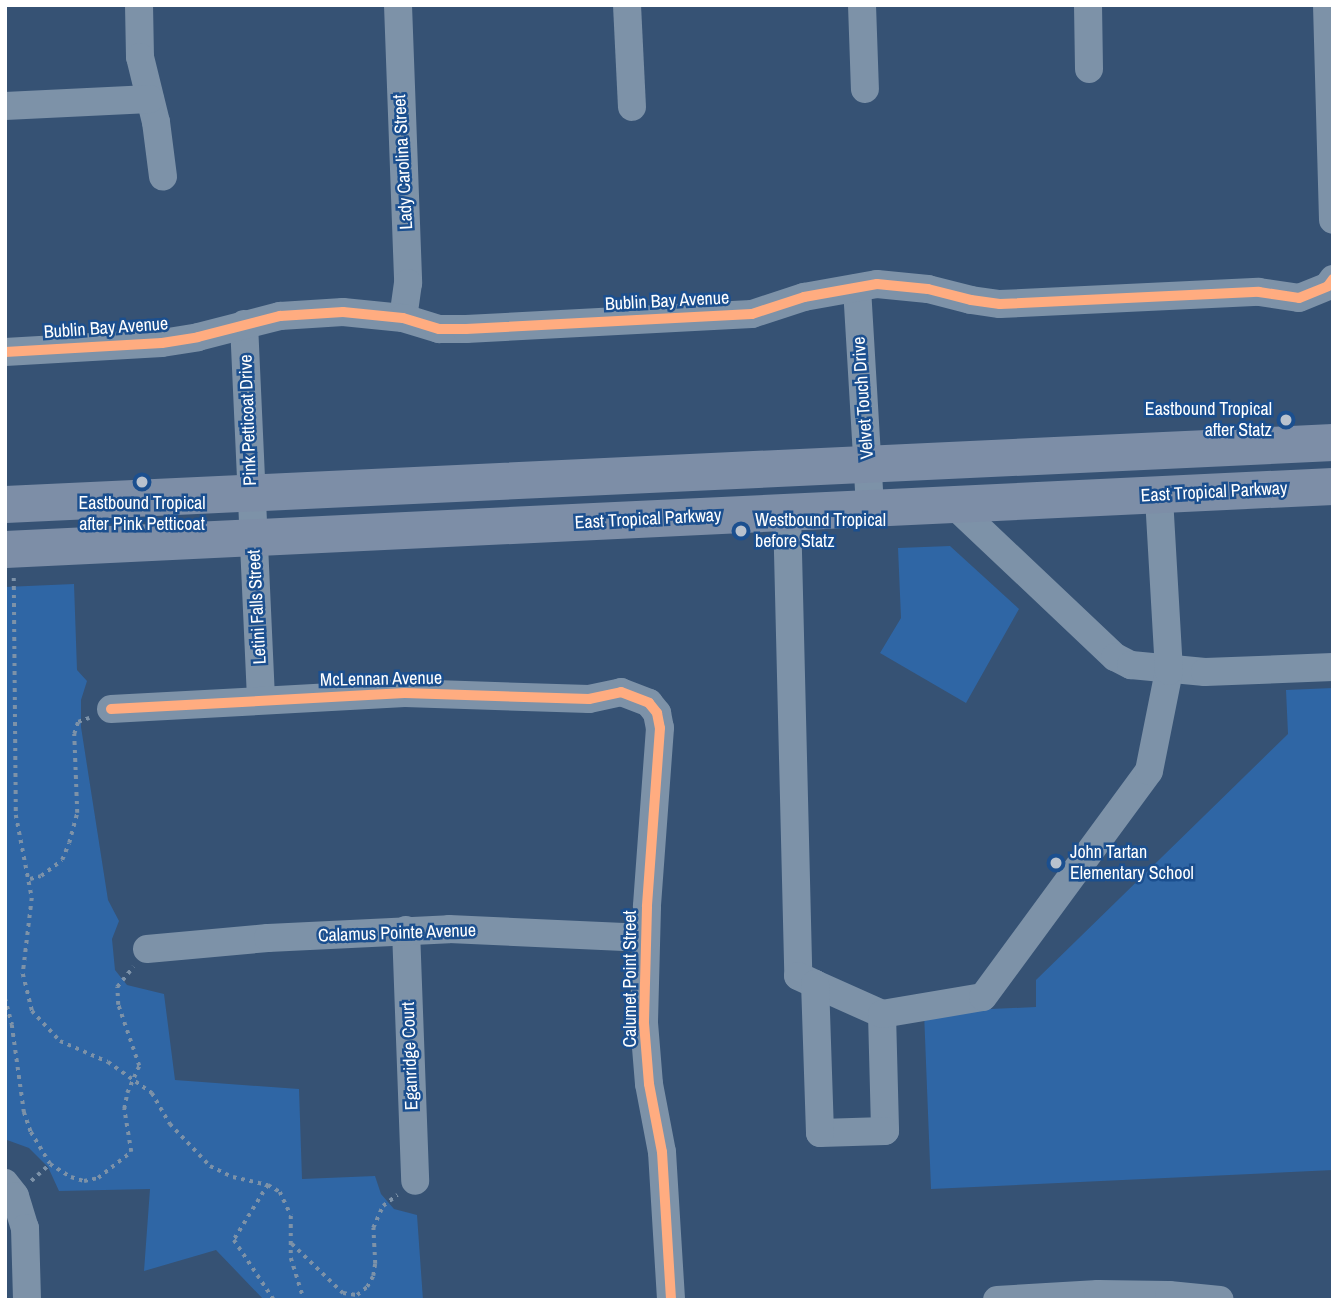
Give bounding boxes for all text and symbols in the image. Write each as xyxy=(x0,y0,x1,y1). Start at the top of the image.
street label: Lady Carolina Street xyxy=(389,94,417,230)
street label: Bublin Bay Avenue xyxy=(604,287,730,315)
street label: Bublin Bay Avenue xyxy=(43,313,169,343)
street label: Velvet Touch Drive xyxy=(848,336,878,460)
street label: Pink Petticoat Drive xyxy=(235,354,261,486)
place label: Eastbound Tropical after Statz xyxy=(1145,399,1272,442)
marker: Eastbound Tropical after Statz xyxy=(1278,412,1294,428)
marker: Eastbound Tropical after Pink Petticoat xyxy=(134,474,150,490)
street label: East Tropical Parkway xyxy=(1140,477,1288,507)
place label: Eastbound Tropical after Pink Petticoat xyxy=(78,493,206,536)
street label: East Tropical Parkway xyxy=(574,504,722,534)
place label: Westbound Tropical before Statz xyxy=(755,510,886,552)
marker: Westbound Tropical before Statz xyxy=(733,523,749,539)
street label: Letini Falls Street xyxy=(243,549,271,665)
street label: McLennan Avenue xyxy=(319,667,443,691)
place label: John Tartan Elementary School xyxy=(1070,842,1194,884)
marker: John Tartan Elementary School xyxy=(1048,855,1064,871)
street label: Calumet Point Street xyxy=(619,910,641,1048)
street label: Calamus Pointe Avenue xyxy=(317,919,477,947)
street label: Eganridge Court xyxy=(397,1002,423,1110)

